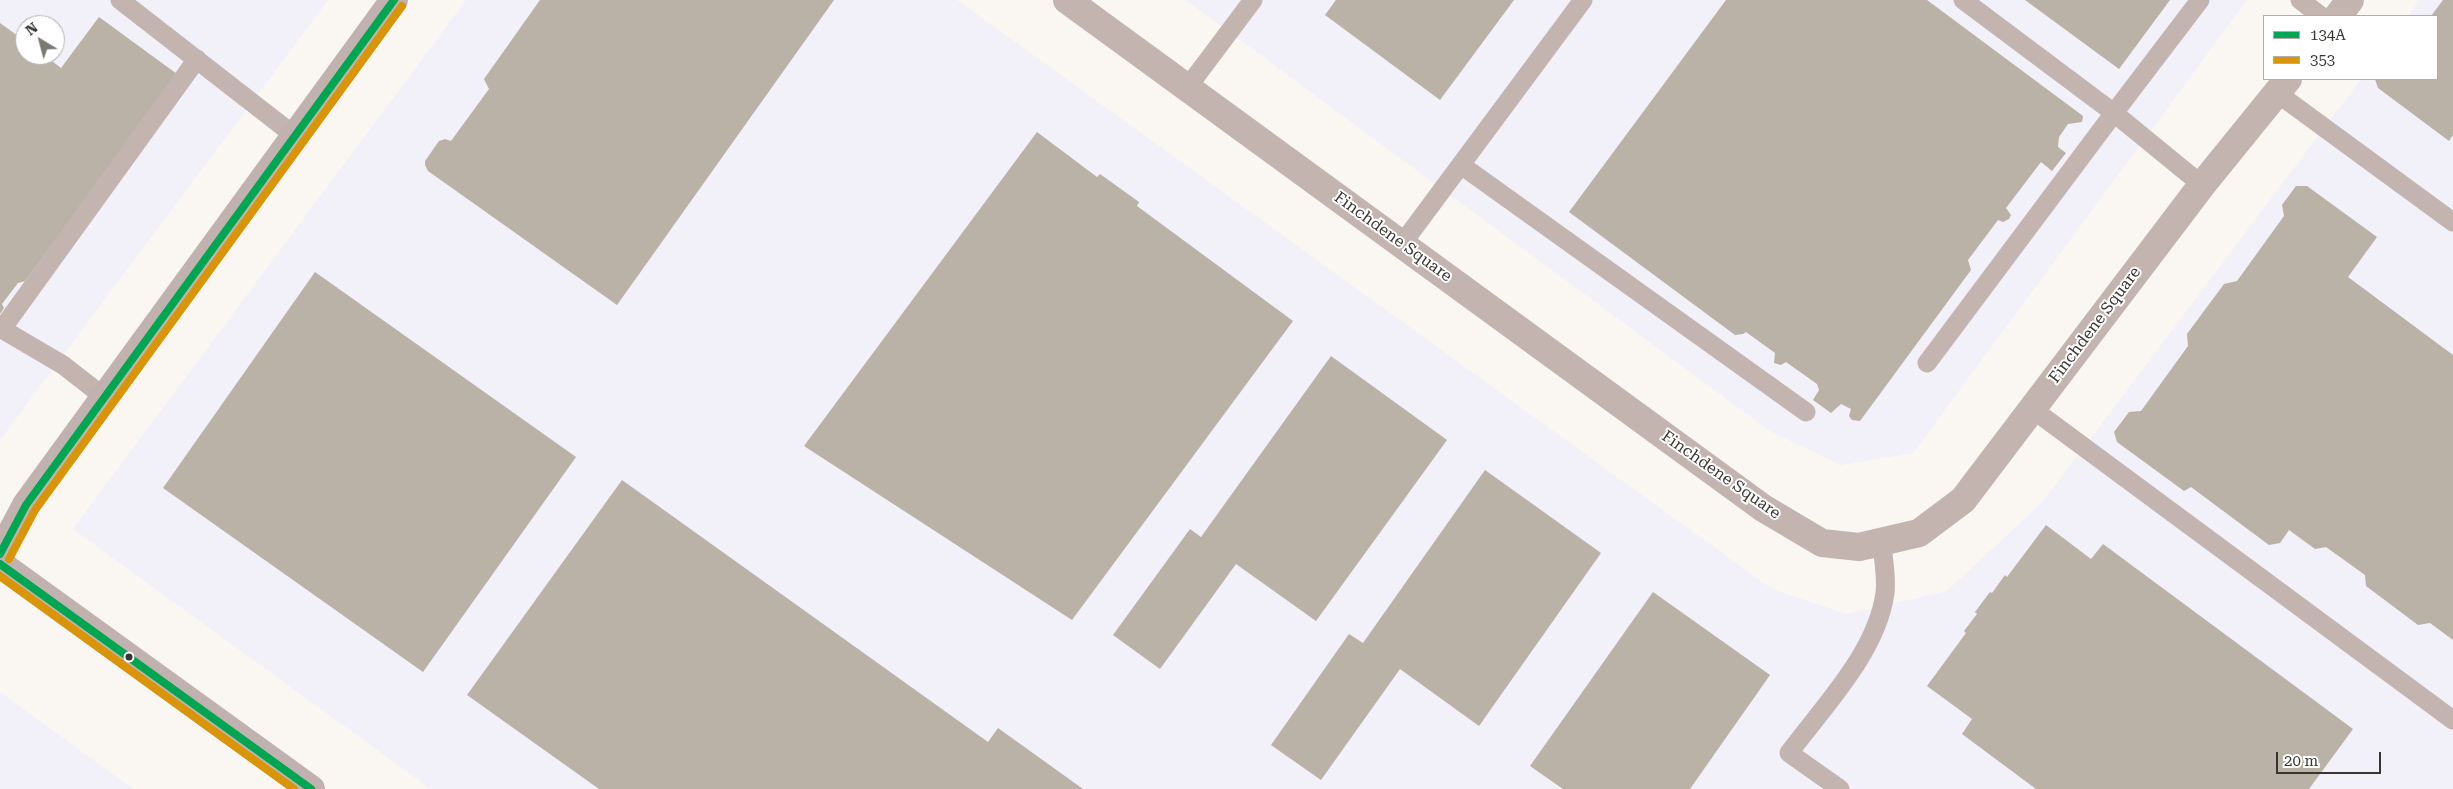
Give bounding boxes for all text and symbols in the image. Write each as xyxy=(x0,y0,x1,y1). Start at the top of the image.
north arrow xyxy=(15,15,65,65)
legend xyxy=(2263,15,2438,80)
text: N xyxy=(22,19,41,38)
text: 134A xyxy=(2310,26,2346,44)
text: 353 xyxy=(2310,51,2335,69)
street label: Finchdene Square xyxy=(1330,188,1456,286)
street label: Finchdene Square xyxy=(2045,263,2145,387)
street label: Finchdene Square xyxy=(1658,427,1784,523)
unlabelled marker xyxy=(124,652,134,662)
scale bar xyxy=(2278,742,2383,774)
text: 20 m xyxy=(2284,752,2318,770)

